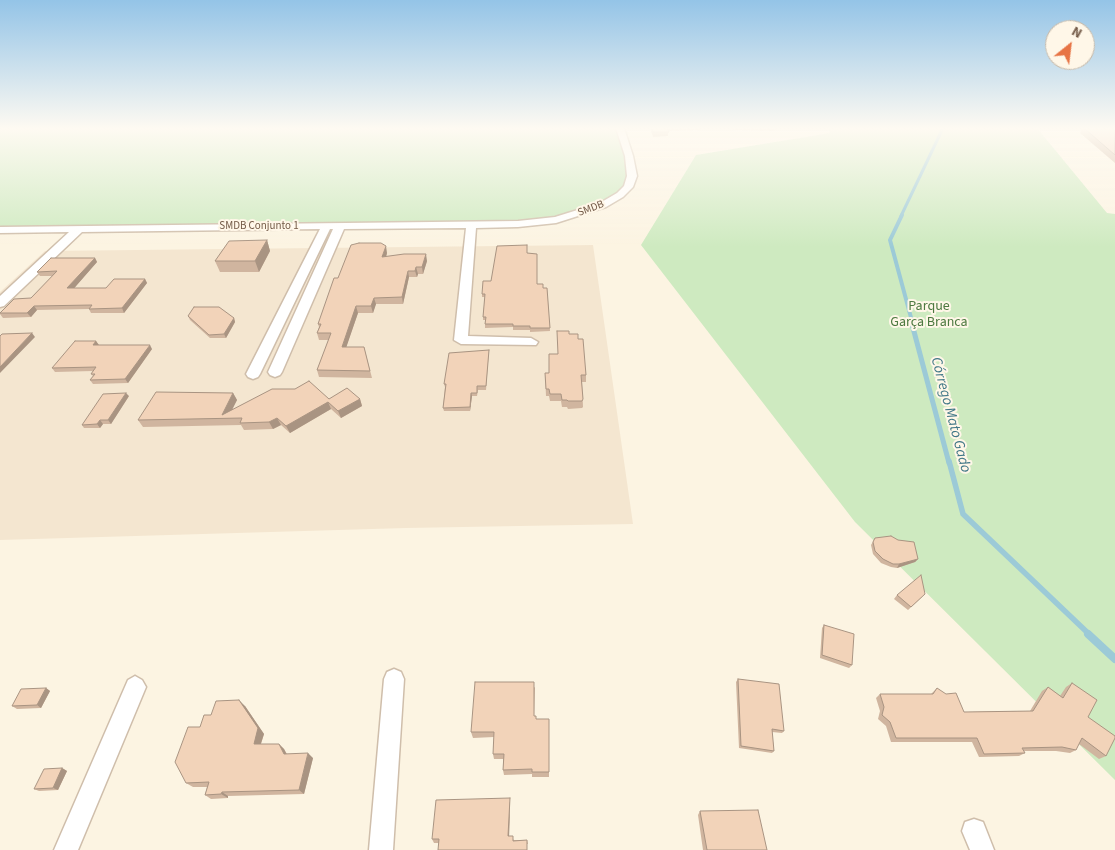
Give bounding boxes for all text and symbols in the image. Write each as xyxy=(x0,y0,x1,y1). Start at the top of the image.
north arrow xyxy=(1045,20,1095,70)
text: N xyxy=(1068,22,1086,44)
street label: SMDB xyxy=(576,198,606,220)
street label: SMDB Conjunto 1 xyxy=(219,220,299,234)
park label: Parque Garça Branca xyxy=(890,299,968,332)
water label: Córrego Mato Gado xyxy=(926,355,974,475)

